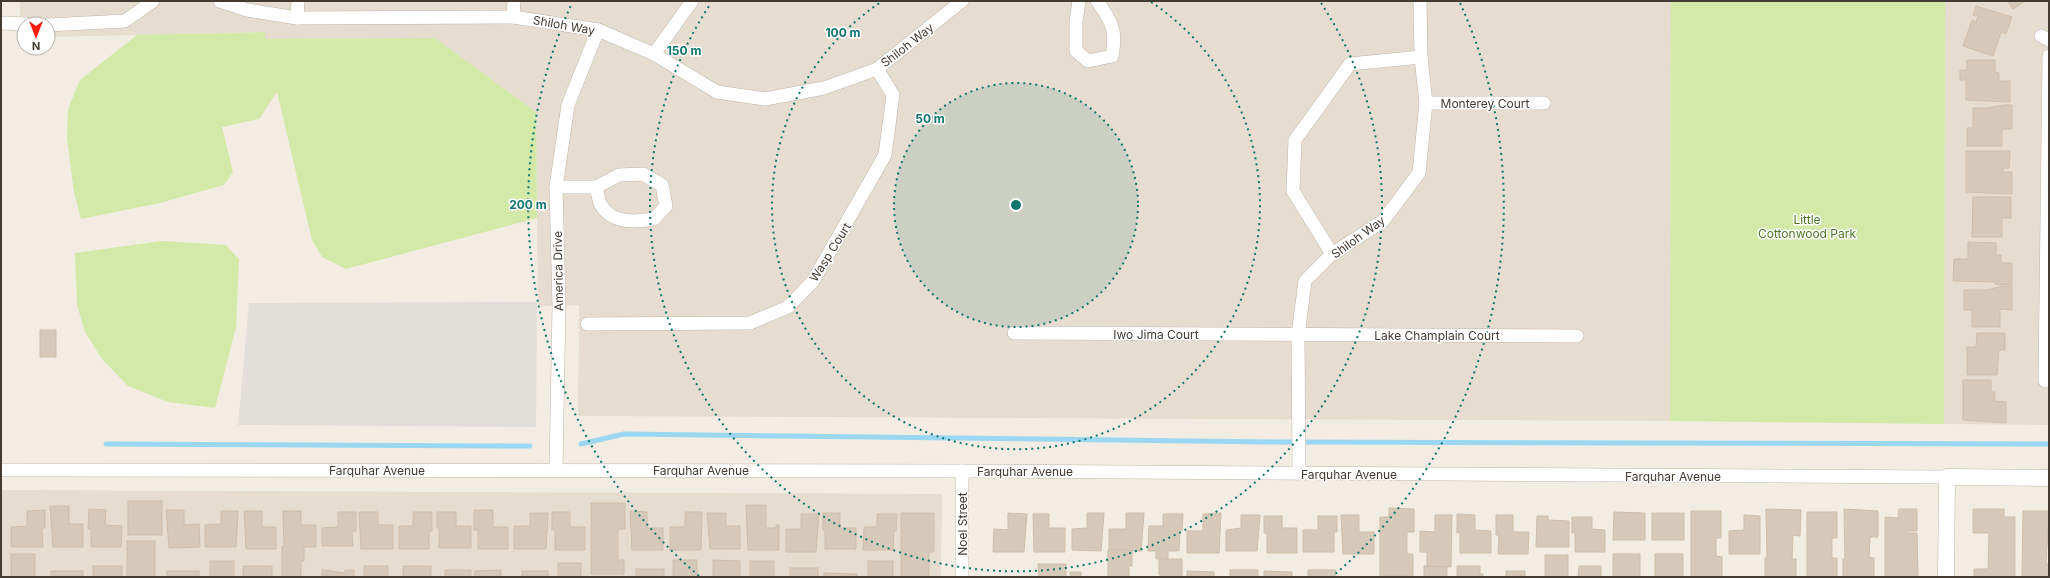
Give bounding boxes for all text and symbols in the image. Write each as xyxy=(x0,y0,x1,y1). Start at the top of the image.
street label: Shiloh Way xyxy=(532,12,596,38)
north arrow xyxy=(16,16,56,56)
street label: Shiloh Way xyxy=(878,20,937,70)
text: 100 m xyxy=(825,25,861,40)
text: N xyxy=(32,39,40,53)
text: 150 m xyxy=(667,43,701,58)
street label: Monterey Court xyxy=(1441,96,1529,111)
text: 50 m xyxy=(915,111,945,126)
text: 200 m xyxy=(509,197,547,212)
centre of rings xyxy=(1009,198,1023,212)
street label: Shiloh Way xyxy=(1328,212,1388,262)
park label: Little Cottonwood Park xyxy=(1758,212,1856,241)
street label: Wasp Court xyxy=(806,220,854,284)
street label: America Drive xyxy=(550,231,566,311)
street label: Iwo Jima Court xyxy=(1113,327,1199,342)
street label: Lake Champlain Court xyxy=(1374,328,1500,343)
street label: Farquhar Avenue xyxy=(329,463,425,478)
street label: Farquhar Avenue xyxy=(653,463,749,478)
street label: Farquhar Avenue xyxy=(977,464,1073,479)
street label: Farquhar Avenue xyxy=(1301,467,1397,482)
street label: Farquhar Avenue xyxy=(1625,469,1721,484)
street label: Noel Street xyxy=(955,492,970,556)

